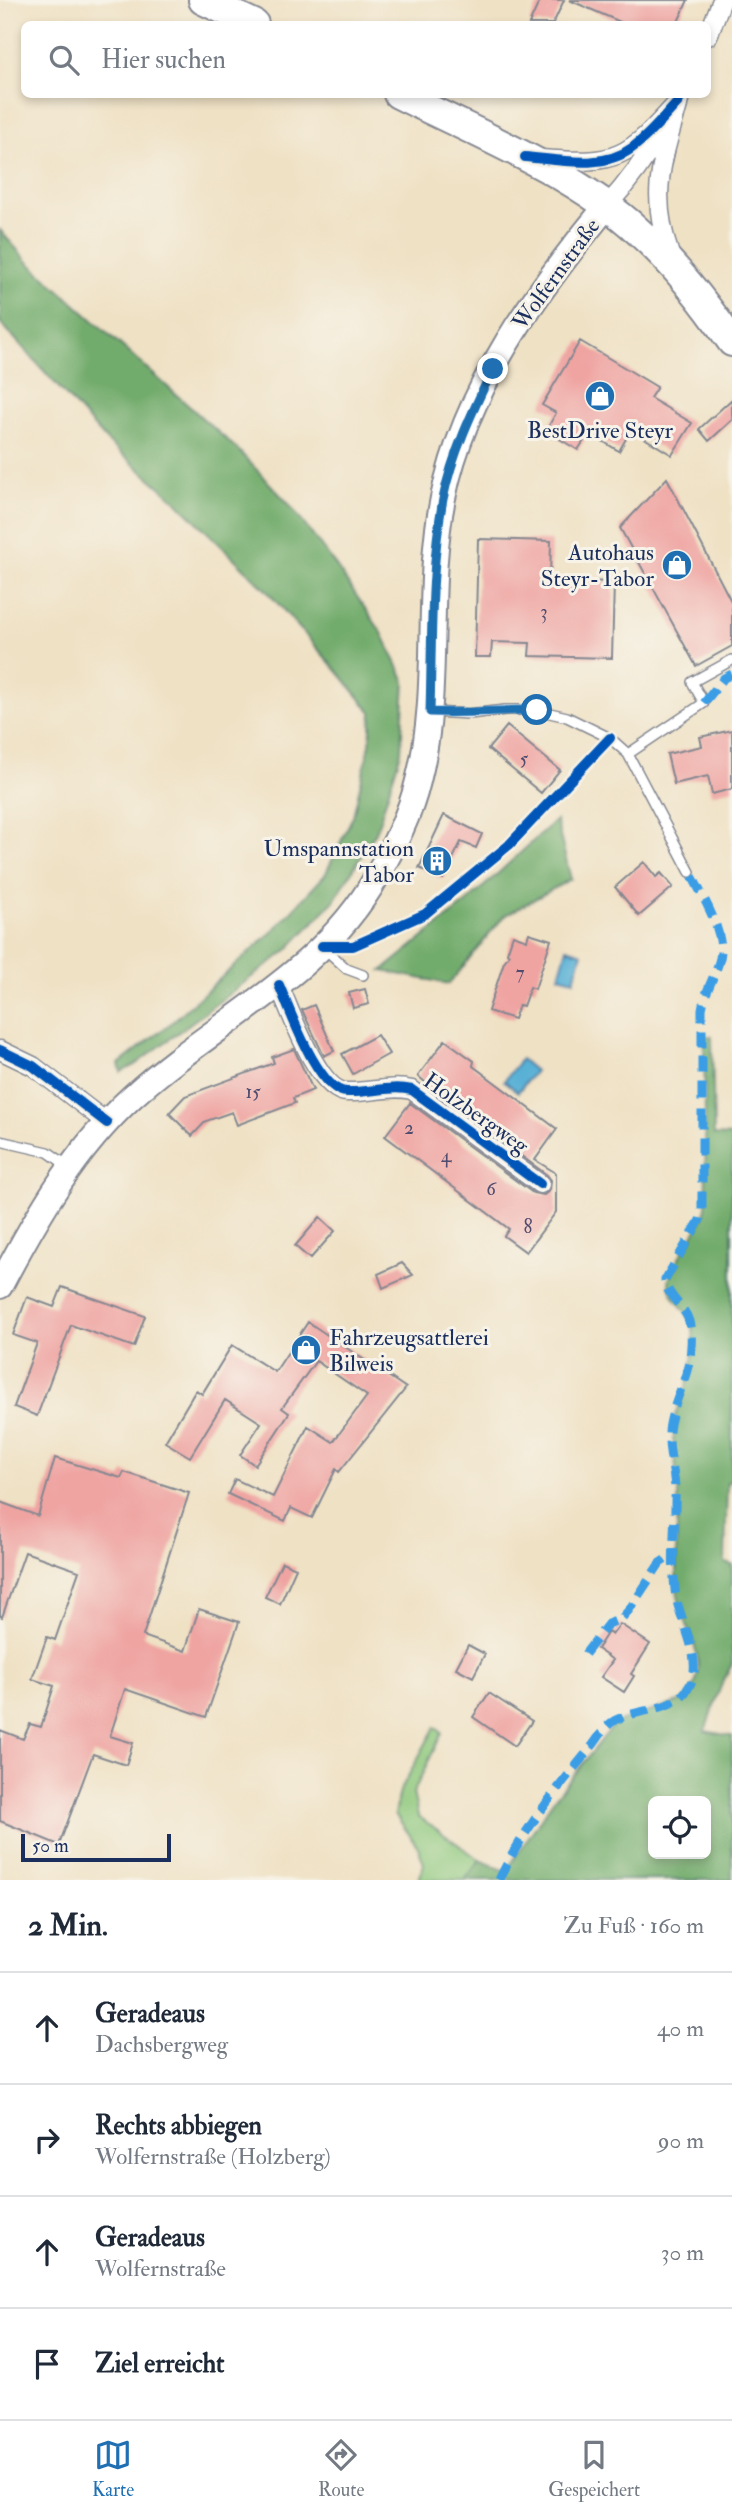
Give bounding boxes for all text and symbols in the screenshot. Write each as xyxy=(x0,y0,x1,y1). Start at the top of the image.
search box xyxy=(21,21,711,98)
icon: search xyxy=(45,41,83,79)
text: Hier suchen xyxy=(101,44,226,76)
street label: Wolfernstraße xyxy=(505,212,606,336)
route end xyxy=(477,353,508,384)
shop icon: BestDrive Steyr xyxy=(583,379,617,413)
place label: BestDrive Steyr xyxy=(527,416,673,445)
place label: Autohaus Steyr-Tabor xyxy=(541,538,654,593)
shop icon: Autohaus Steyr-Tabor xyxy=(660,548,694,582)
house number: 3 xyxy=(540,600,548,624)
route start xyxy=(521,694,552,725)
house number: 5 xyxy=(520,747,529,771)
place label: Umspannstation Tabor xyxy=(264,834,414,889)
building icon: Umspannstation Tabor xyxy=(420,844,454,878)
house number: 7 xyxy=(516,961,525,985)
street label: Holzbergweg xyxy=(418,1066,535,1160)
house number: 15 xyxy=(245,1080,261,1104)
house number: 2 xyxy=(404,1116,414,1140)
house number: 4 xyxy=(441,1144,452,1168)
house number: 6 xyxy=(486,1177,497,1201)
house number: 8 xyxy=(524,1215,533,1239)
place label: Fahrzeugsattlerei Bilweis xyxy=(329,1323,489,1378)
shop icon: Fahrzeugsattlerei Bilweis xyxy=(289,1333,323,1367)
map controls xyxy=(648,1796,711,1859)
button: locate xyxy=(648,1796,711,1859)
scale bar xyxy=(21,1831,172,1863)
text: 50 m xyxy=(32,1834,69,1858)
text: 2 Min. xyxy=(28,1907,108,1944)
text: Zu Fuß · 160 m xyxy=(563,1911,704,1940)
text: Geradeaus xyxy=(95,1998,205,2030)
icon: ahead xyxy=(28,2009,66,2047)
text: 40 m xyxy=(657,2014,704,2043)
text: Dachsbergweg xyxy=(95,2030,228,2059)
text: Rechts abbiegen xyxy=(95,2110,262,2142)
icon: right xyxy=(28,2121,66,2159)
text: 90 m xyxy=(658,2126,704,2155)
text: Wolfernstraße (Holzberg) xyxy=(95,2142,331,2171)
text: Geradeaus xyxy=(95,2222,205,2254)
icon: ahead xyxy=(28,2233,66,2271)
text: 30 m xyxy=(661,2238,704,2267)
text: Wolfernstraße xyxy=(95,2254,226,2283)
icon: arrive xyxy=(28,2345,66,2383)
text: Ziel erreicht xyxy=(95,2348,225,2380)
tab: Karte xyxy=(92,2436,134,2502)
tab: Route xyxy=(318,2436,364,2502)
tab: Gespeichert xyxy=(548,2436,640,2502)

